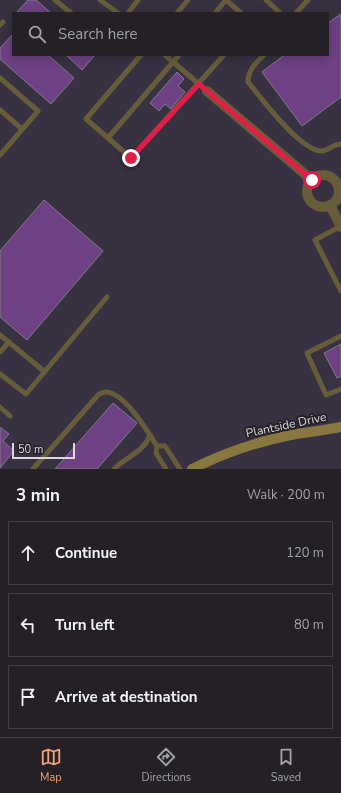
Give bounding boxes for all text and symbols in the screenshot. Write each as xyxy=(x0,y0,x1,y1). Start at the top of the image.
search box xyxy=(12,12,329,56)
icon: search xyxy=(26,23,48,45)
text: Search here xyxy=(58,24,138,44)
route end xyxy=(122,149,140,167)
route start xyxy=(303,171,321,189)
street label: Plantside Drive xyxy=(244,409,328,441)
scale bar xyxy=(12,441,75,460)
text: 50 m xyxy=(18,442,43,457)
text: 3 min xyxy=(16,484,60,507)
text: Walk · 200 m xyxy=(247,486,325,504)
icon: ahead xyxy=(17,542,39,564)
text: Continue xyxy=(55,543,117,563)
text: 120 m xyxy=(286,544,324,562)
icon: left xyxy=(17,614,39,636)
text: Turn left xyxy=(55,615,114,635)
text: 80 m xyxy=(294,616,324,634)
icon: arrive xyxy=(17,686,39,708)
text: Arrive at destination xyxy=(55,687,198,707)
tab: Map xyxy=(40,746,62,785)
tab: Directions xyxy=(142,746,191,785)
tab: Saved xyxy=(271,746,301,785)

